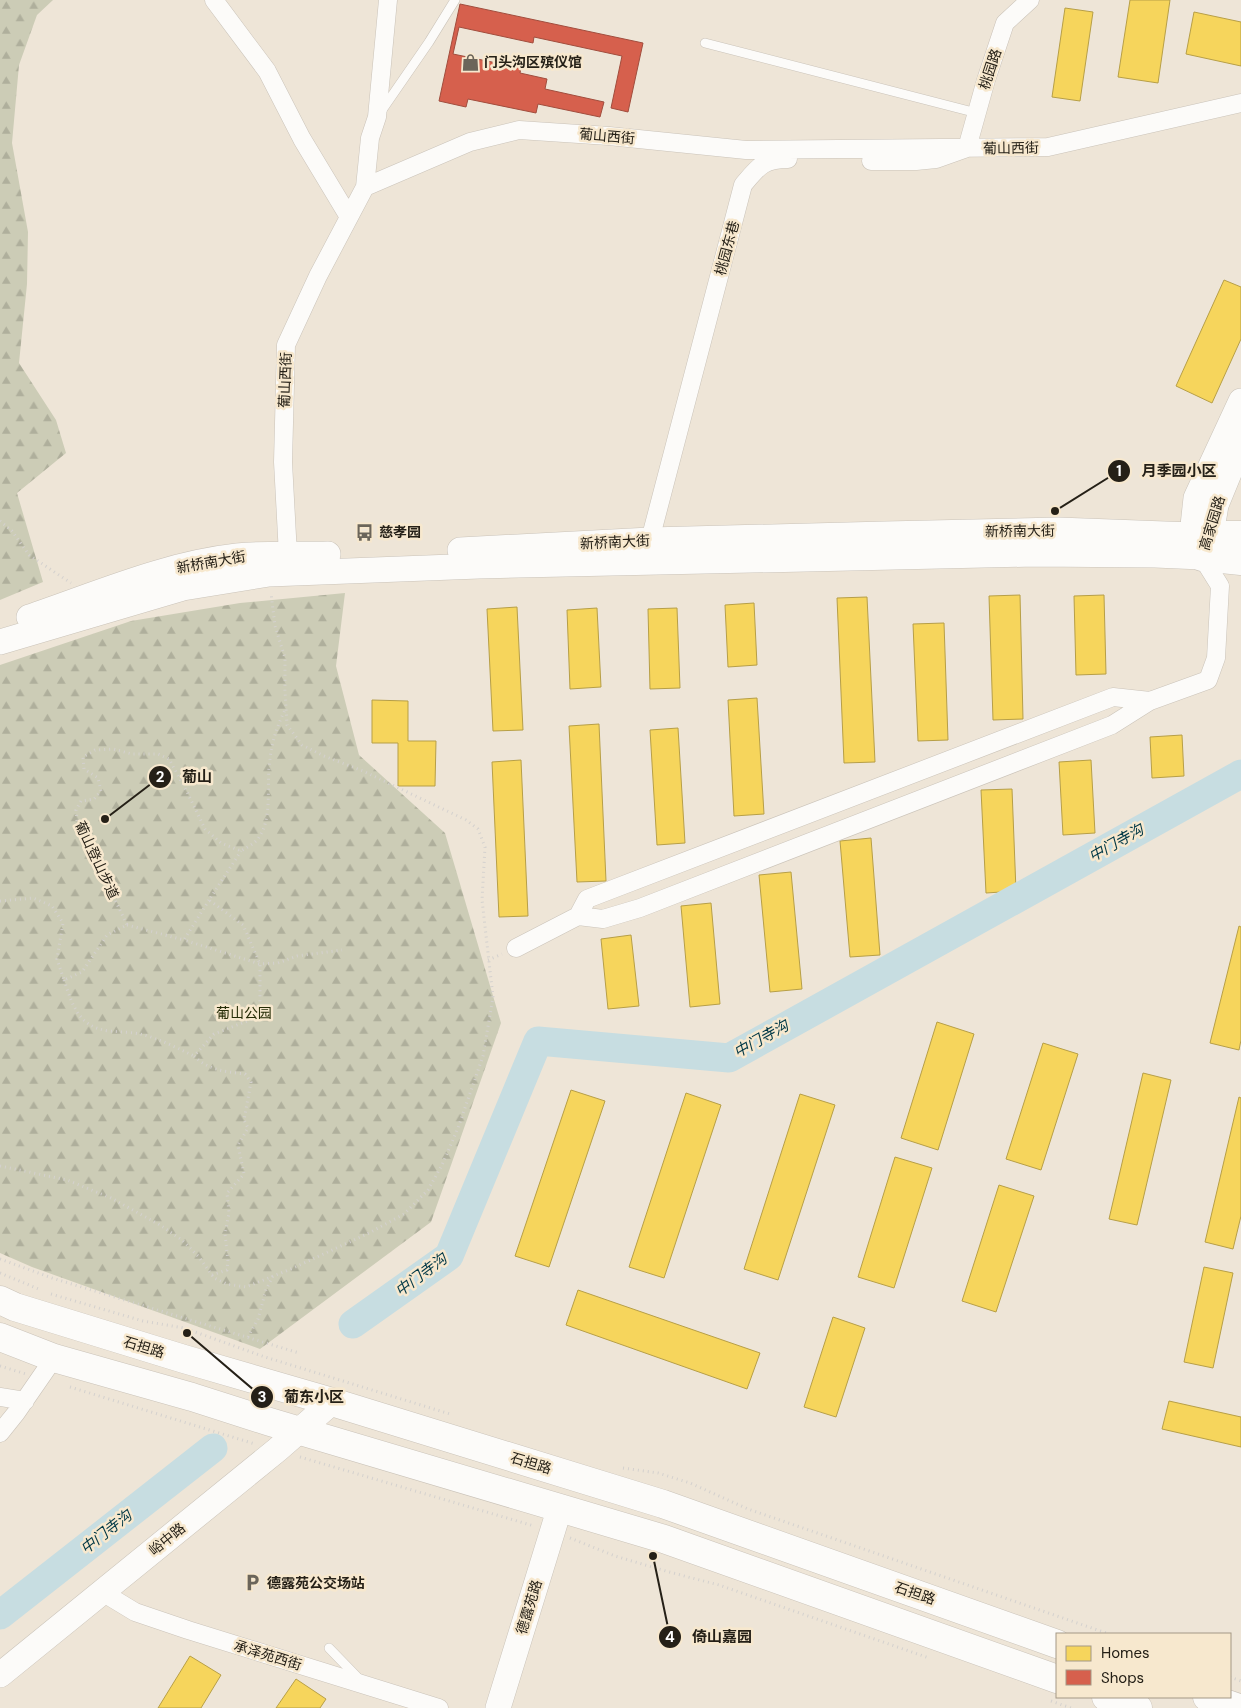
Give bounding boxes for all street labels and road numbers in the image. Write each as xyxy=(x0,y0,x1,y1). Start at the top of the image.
street label: 桃园路 xyxy=(975,46,1005,92)
street label: 葡山西街 xyxy=(578,125,636,147)
street label: 葡山西街 xyxy=(983,139,1039,157)
street label: 桃园东巷 xyxy=(711,219,743,277)
street label: 葡山西街 xyxy=(275,352,295,408)
street label: 高家园路 xyxy=(1195,494,1229,552)
street label: 新桥南大街 xyxy=(985,521,1055,541)
street label: 新桥南大街 xyxy=(580,531,650,553)
street label: 新桥南大街 xyxy=(175,547,247,577)
street label: 葡山登山步道 xyxy=(71,818,123,902)
street label: 石担路 xyxy=(121,1332,167,1362)
street label: 石担路 xyxy=(508,1448,554,1478)
street label: 峪中路 xyxy=(145,1519,189,1559)
street label: 德露苑路 xyxy=(512,1578,546,1636)
street label: 石担路 xyxy=(892,1578,938,1608)
street label: 承泽苑西街 xyxy=(232,1636,304,1674)

